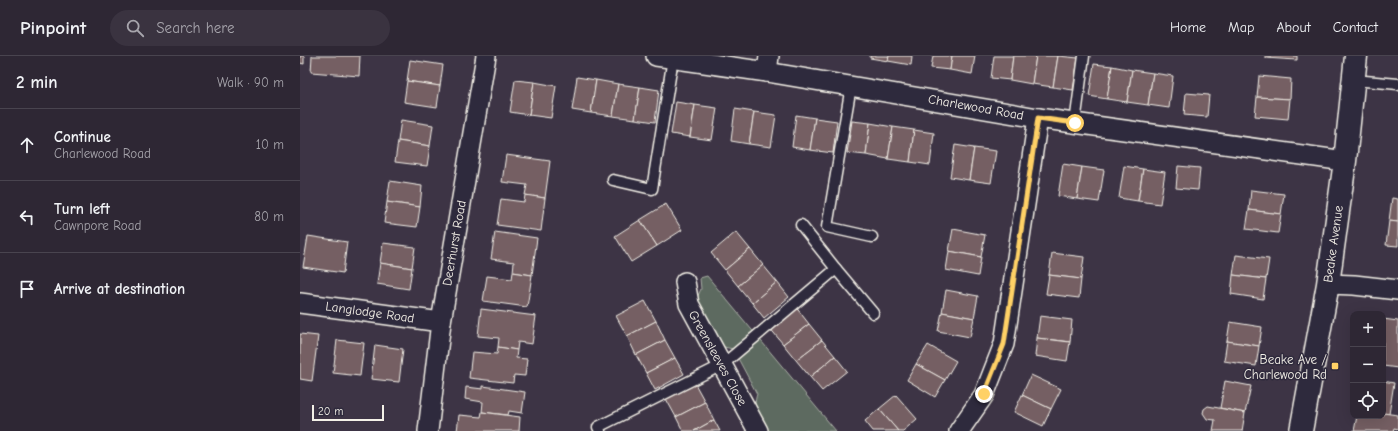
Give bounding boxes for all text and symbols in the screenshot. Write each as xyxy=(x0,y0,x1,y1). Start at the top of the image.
search box xyxy=(110,10,390,46)
text: Pinpoint xyxy=(20,17,86,39)
icon: search xyxy=(124,17,146,39)
text: Search here xyxy=(156,19,234,37)
text: Home xyxy=(1170,19,1206,36)
text: Map xyxy=(1228,19,1254,36)
text: About xyxy=(1276,19,1311,36)
text: Contact xyxy=(1333,19,1378,36)
text: 2 min xyxy=(16,73,57,92)
text: Walk · 90 m xyxy=(217,75,284,90)
street label: Charlewood Road xyxy=(927,91,1025,123)
route start xyxy=(1066,114,1084,132)
text: Continue xyxy=(54,128,111,146)
icon: ahead xyxy=(16,134,38,156)
text: 10 m xyxy=(256,137,284,152)
text: Charlewood Road xyxy=(54,146,151,161)
street label: Deerhurst Road xyxy=(439,199,469,287)
text: Turn left xyxy=(54,200,110,218)
street label: Beake Avenue xyxy=(1320,204,1346,284)
icon: left xyxy=(16,206,38,228)
text: 80 m xyxy=(254,209,284,224)
text: Cawnpore Road xyxy=(54,218,141,233)
icon: arrive xyxy=(16,278,38,300)
text: Arrive at destination xyxy=(54,280,185,298)
street label: Langlodge Road xyxy=(325,298,415,326)
street label: Greensleeves Close xyxy=(686,308,751,409)
map controls xyxy=(1350,311,1386,419)
button: + xyxy=(1350,311,1386,347)
button: − xyxy=(1350,347,1386,383)
place label: Beake Ave / Charlewood Rd xyxy=(1244,352,1327,382)
marker: Beake Ave / Charlewood Rd xyxy=(1330,361,1340,371)
button: locate xyxy=(1350,383,1386,419)
route end xyxy=(975,385,993,403)
scale bar xyxy=(312,403,384,422)
text: 20 m xyxy=(318,405,343,418)

